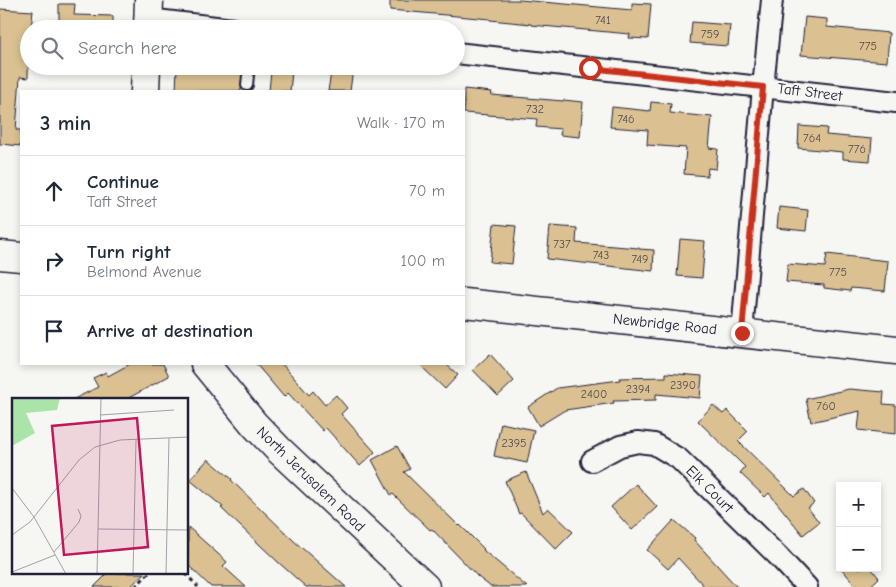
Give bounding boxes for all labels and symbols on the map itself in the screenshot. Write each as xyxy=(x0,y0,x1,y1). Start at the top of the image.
house number: 741 xyxy=(595,13,611,27)
house number: 759 xyxy=(701,27,719,41)
house number: 775 xyxy=(859,39,877,53)
route start xyxy=(579,57,602,80)
street label: Taft Street xyxy=(777,79,844,105)
house number: 732 xyxy=(526,102,544,116)
house number: 746 xyxy=(617,112,635,126)
house number: 764 xyxy=(803,131,821,145)
house number: 776 xyxy=(848,142,866,156)
house number: 737 xyxy=(553,237,571,251)
house number: 743 xyxy=(593,248,609,262)
house number: 749 xyxy=(632,252,648,266)
house number: 775 xyxy=(829,265,847,279)
street label: Newbridge Road xyxy=(612,310,718,338)
route end xyxy=(731,322,754,345)
house number: 2390 xyxy=(670,378,696,392)
house number: 2394 xyxy=(626,382,650,396)
house number: 2400 xyxy=(581,387,607,401)
inset map xyxy=(12,398,189,574)
house number: 760 xyxy=(816,399,836,413)
street label: North Jerusalem Road xyxy=(253,423,369,535)
house number: 2395 xyxy=(501,436,527,450)
street label: Elk Court xyxy=(683,462,738,517)

